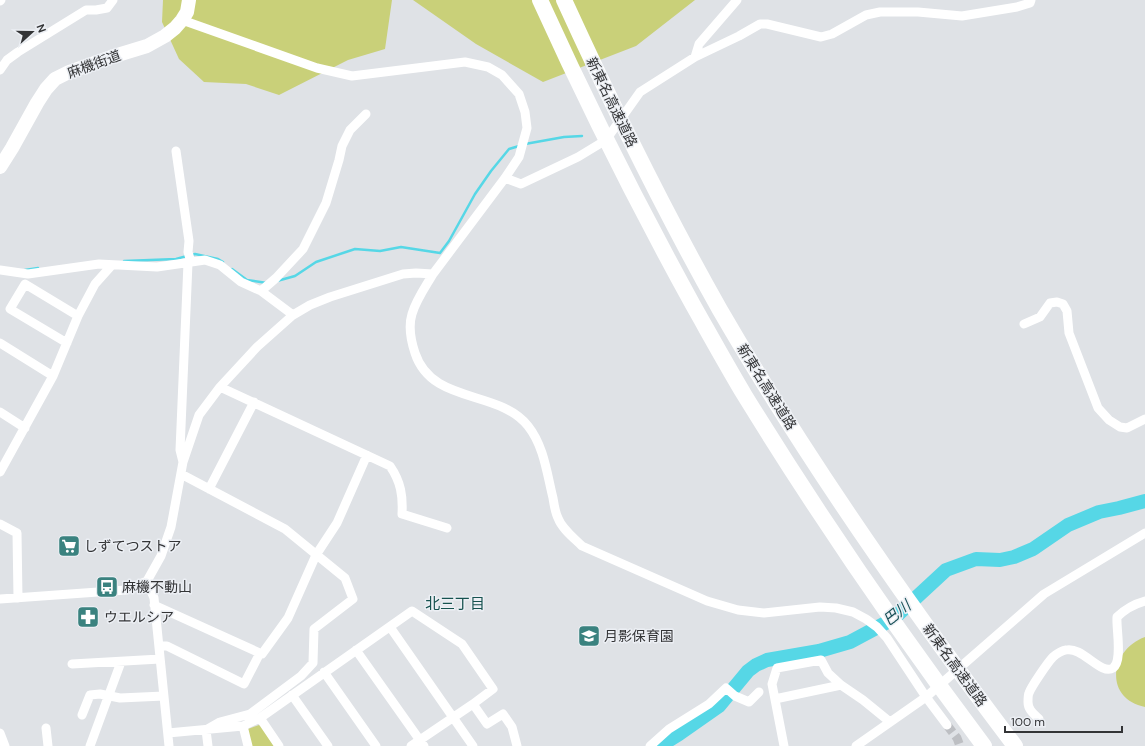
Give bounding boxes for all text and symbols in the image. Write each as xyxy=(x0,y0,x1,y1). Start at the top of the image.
north arrow xyxy=(12,12,52,52)
text: N xyxy=(33,22,49,35)
street label: 麻機街道 xyxy=(65,46,123,82)
street label: 新東名高速道路 xyxy=(582,54,642,150)
street label: 新東名高速道路 xyxy=(733,341,801,433)
supermarket icon: しずてつストア xyxy=(56,533,82,559)
place label: しずてつストア xyxy=(84,537,181,555)
bus stop icon: 麻機不動山 xyxy=(94,574,120,600)
place label: 麻機不動山 xyxy=(122,578,192,596)
district label: 北三丁目 xyxy=(425,594,485,614)
water label: 巴川 xyxy=(879,595,917,630)
pharmacy icon: ウエルシア xyxy=(75,604,101,630)
place label: ウエルシア xyxy=(104,608,174,626)
street label: 新東名高速道路 xyxy=(919,620,991,710)
school or university icon: 月影保育園 xyxy=(576,623,602,649)
place label: 月影保育園 xyxy=(604,627,674,645)
scale bar xyxy=(1005,708,1122,734)
text: 100 m xyxy=(1011,714,1045,730)

